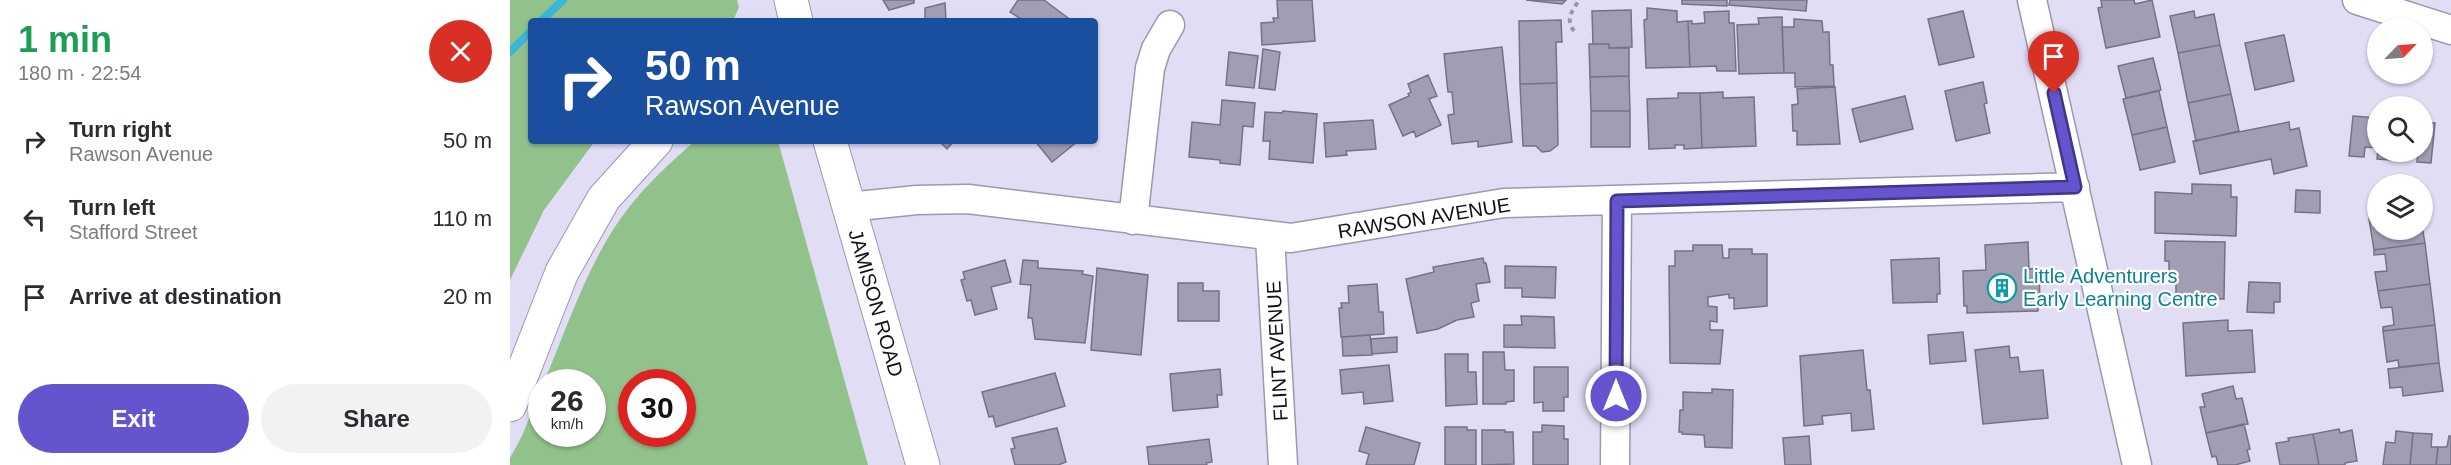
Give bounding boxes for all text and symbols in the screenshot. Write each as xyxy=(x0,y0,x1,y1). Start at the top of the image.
north arrow xyxy=(2367,18,2433,84)
map controls xyxy=(2367,18,2433,240)
text: 1 min xyxy=(18,19,112,60)
button: close xyxy=(429,20,492,83)
pin xyxy=(2028,31,2079,93)
icon: arrive xyxy=(2037,40,2070,73)
icon: right xyxy=(546,42,624,120)
text: 50 m xyxy=(645,42,741,89)
text: 180 m · 22:54 xyxy=(18,62,141,84)
text: Rawson Avenue xyxy=(645,91,840,121)
button: search xyxy=(2367,96,2433,162)
text: Turn right xyxy=(69,117,171,142)
icon: right xyxy=(18,125,51,158)
text: 50 m xyxy=(443,128,492,153)
text: Rawson Avenue xyxy=(69,143,213,165)
button: layers xyxy=(2367,174,2433,240)
street label: RAWSON AVENUE xyxy=(1336,193,1512,243)
text: Turn left xyxy=(69,195,155,220)
icon: left xyxy=(18,203,51,236)
text: 110 m xyxy=(432,206,492,231)
text: Stafford Street xyxy=(69,221,198,243)
street label: JAMISON ROAD xyxy=(844,227,908,379)
place label: Little Adventurers Early Learning Centre xyxy=(2023,265,2218,310)
building icon: Little Adventurers Early Learning Centre xyxy=(1986,272,2018,304)
street label: FLINT AVENUE xyxy=(1262,280,1292,422)
icon: arrive xyxy=(18,281,51,314)
text: Arrive at destination xyxy=(69,284,282,309)
text: 20 m xyxy=(443,284,492,309)
position arrow xyxy=(1584,364,1648,428)
speed limit sign: 30 xyxy=(618,369,696,447)
button: Exit xyxy=(18,384,249,453)
button: Share xyxy=(261,384,492,453)
text: 26 xyxy=(550,384,584,417)
text: km/h xyxy=(551,415,583,432)

